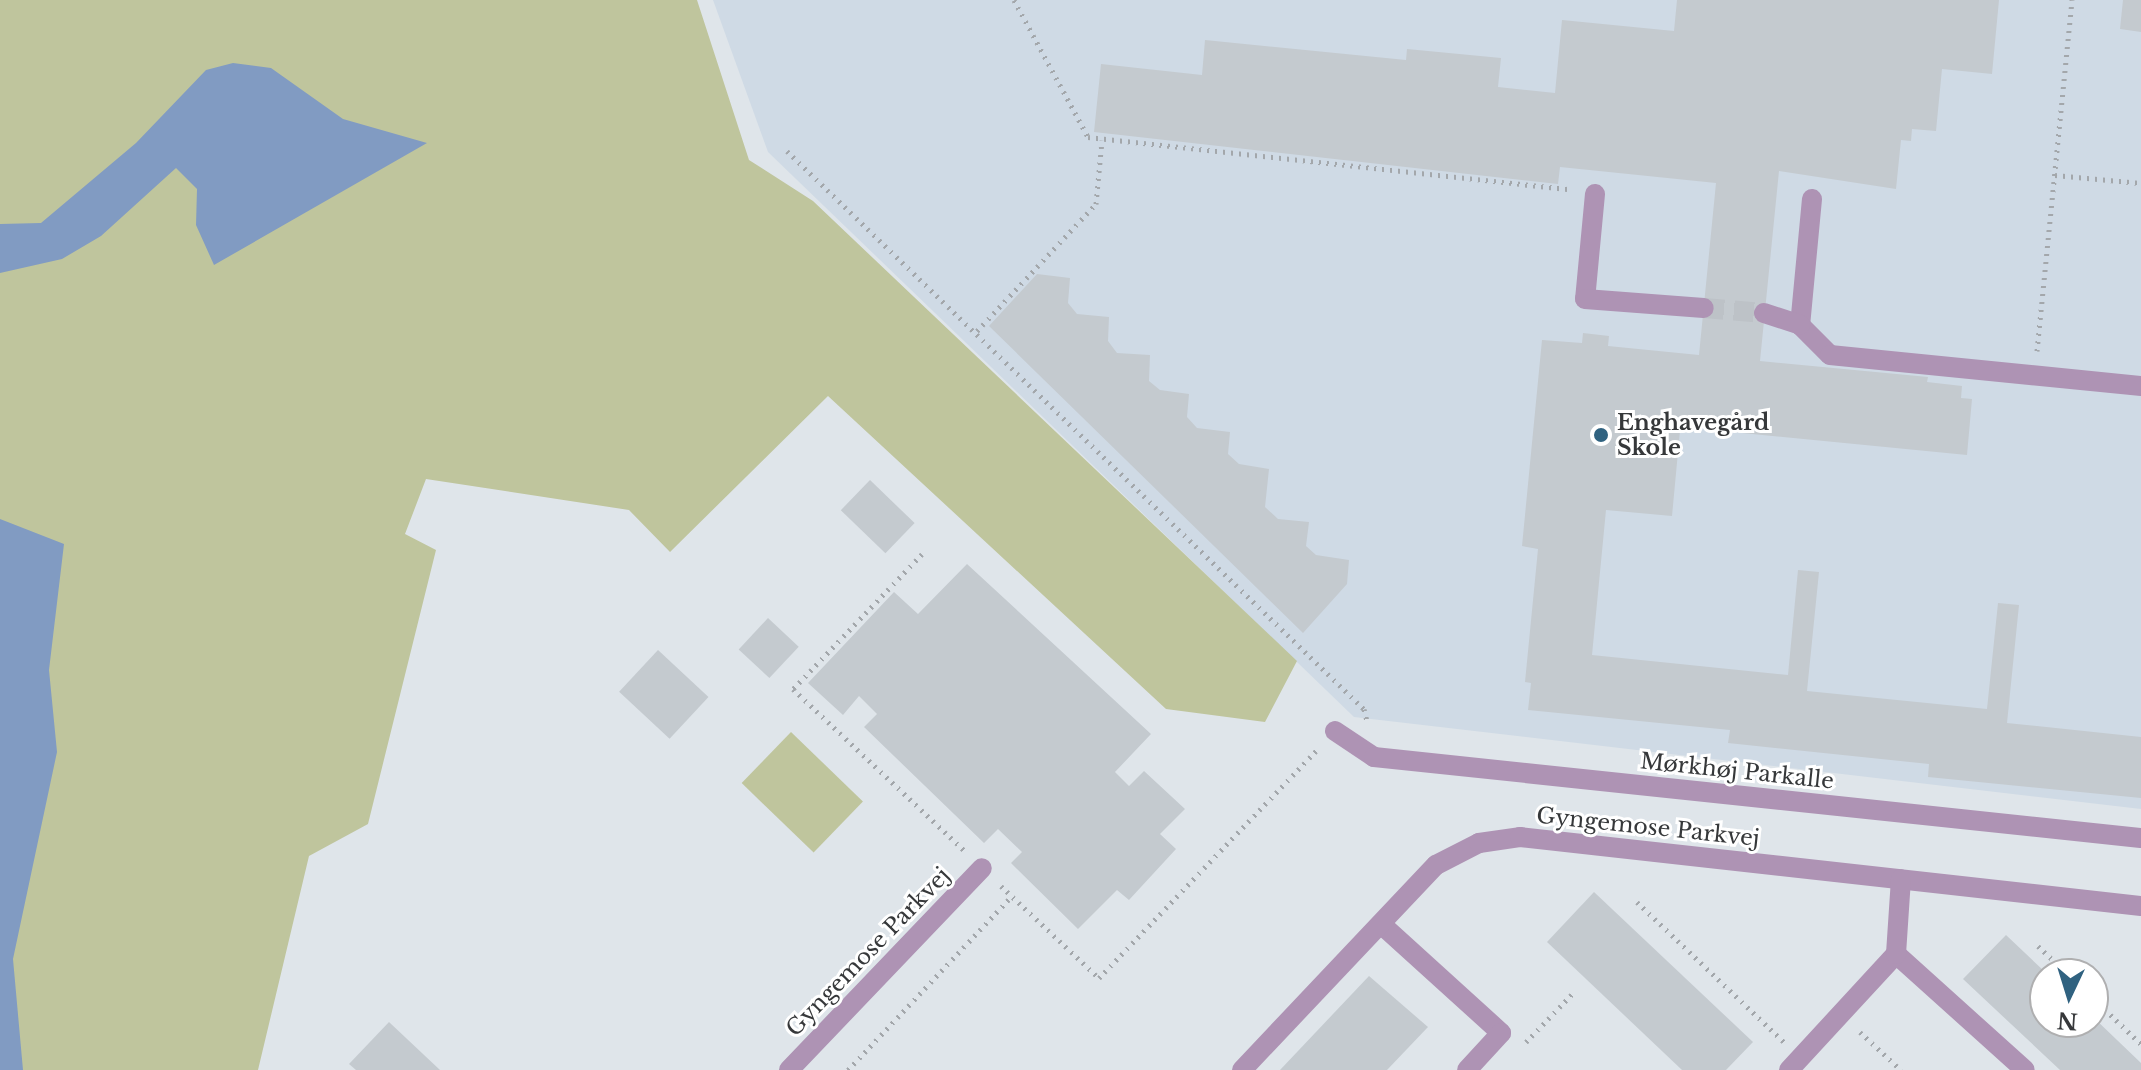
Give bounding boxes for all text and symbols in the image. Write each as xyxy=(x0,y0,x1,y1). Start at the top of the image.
place label: Enghavegård Skole xyxy=(1617,409,1769,460)
marker: Enghavegård Skole xyxy=(1592,426,1610,444)
street label: Mørkhøj Parkalle xyxy=(1639,748,1835,794)
street label: Gyngemose Parkvej xyxy=(1535,802,1761,852)
street label: Gyngemose Parkvej xyxy=(781,862,955,1042)
north arrow xyxy=(2029,958,2109,1038)
text: N xyxy=(2056,1006,2079,1035)

